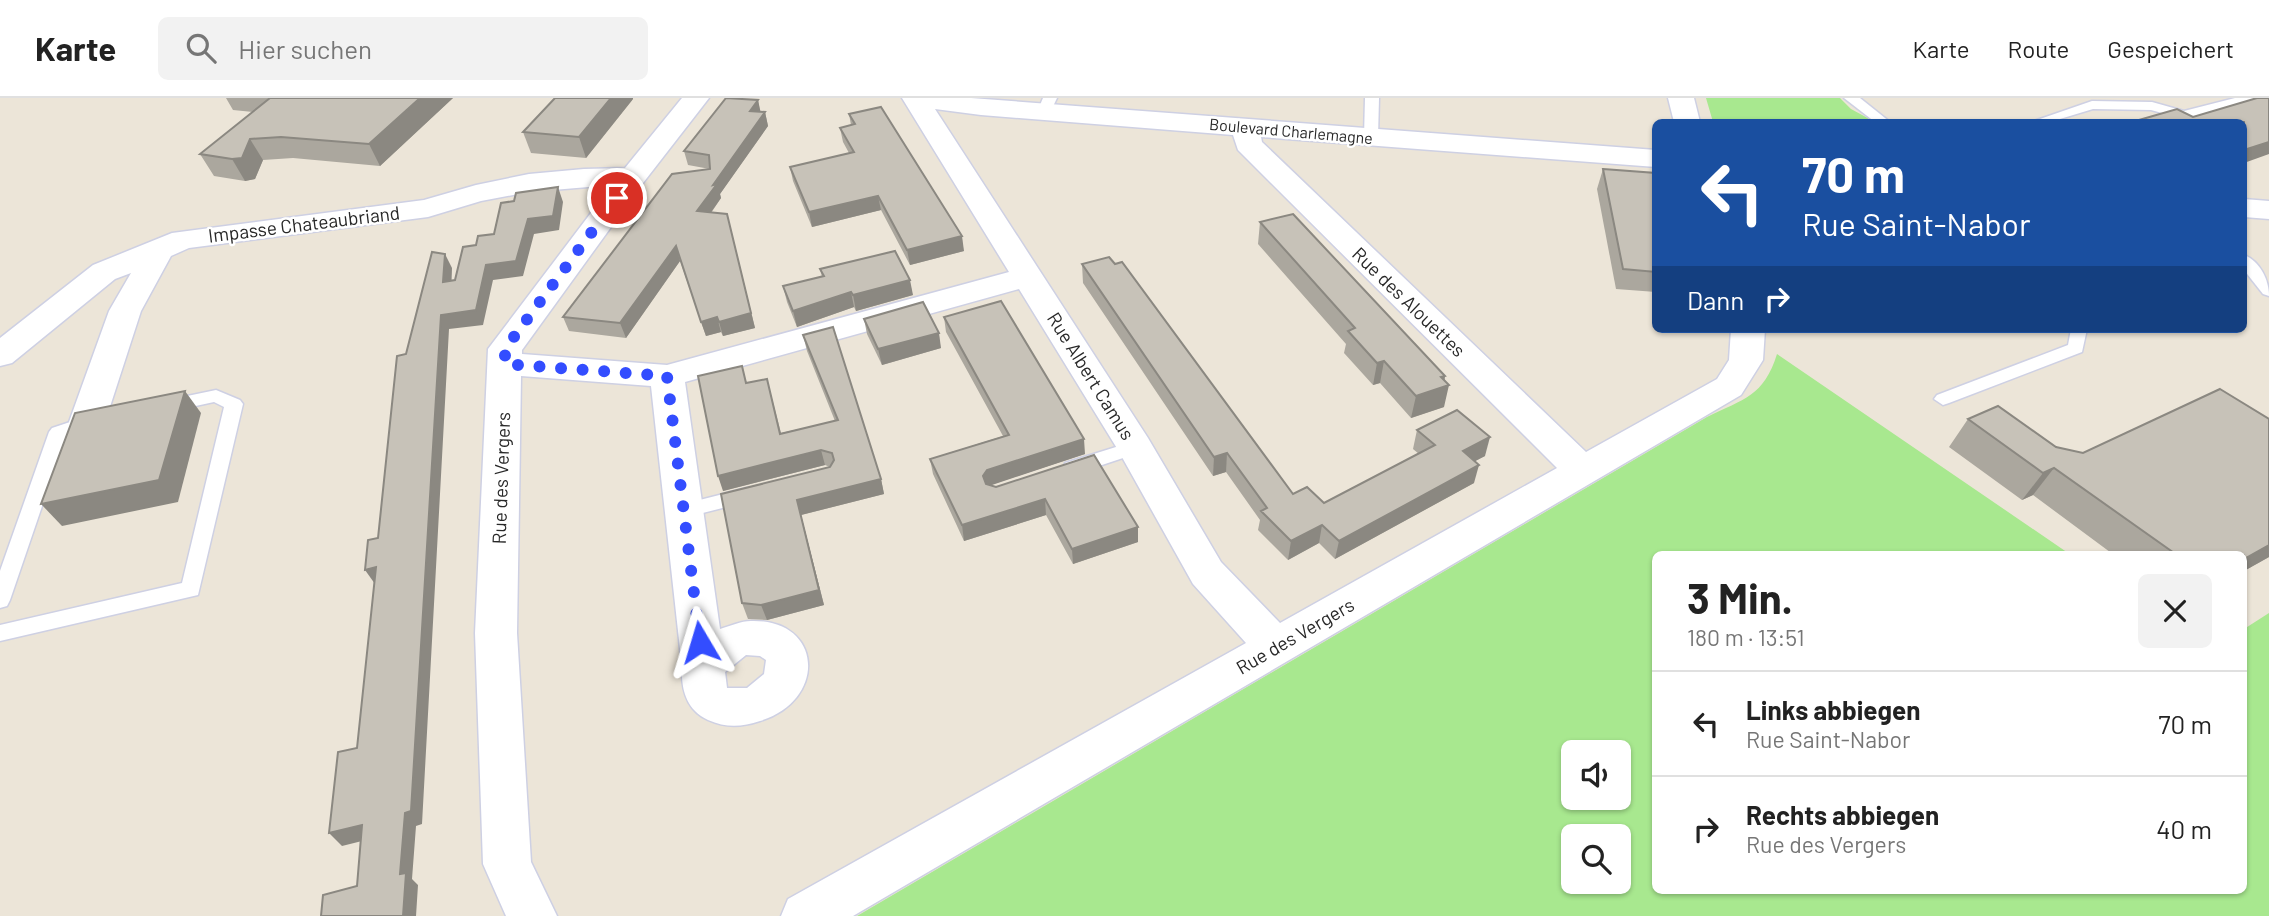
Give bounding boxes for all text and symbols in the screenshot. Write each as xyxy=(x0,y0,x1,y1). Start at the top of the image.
search box xyxy=(158,17,648,80)
text: Karte xyxy=(35,28,116,68)
icon: search xyxy=(182,29,220,67)
text: Hier suchen xyxy=(238,33,372,64)
text: Karte xyxy=(1912,34,1970,63)
text: Route xyxy=(2008,34,2069,63)
text: Gespeichert xyxy=(2107,34,2234,63)
street label: Boulevard Charlemagne xyxy=(1208,114,1374,147)
text: 70 m xyxy=(1802,144,1905,203)
icon: left xyxy=(1687,147,1778,238)
pin xyxy=(587,168,647,228)
icon: arrive xyxy=(598,179,636,217)
street label: Impasse Chateaubriand xyxy=(207,200,401,247)
text: Rue Saint-Nabor xyxy=(1802,204,2031,242)
street label: Rue des Alouettes xyxy=(1348,242,1471,361)
icon: right xyxy=(1758,280,1796,318)
text: Dann xyxy=(1687,284,1744,315)
street label: Rue Albert Camus xyxy=(1043,308,1140,444)
street label: Rue des Vergers xyxy=(487,411,514,545)
text: 3 Min. xyxy=(1687,572,1793,622)
button: close xyxy=(2138,574,2212,648)
street label: Rue des Vergers xyxy=(1232,593,1358,679)
position arrow xyxy=(663,605,737,679)
text: 180 m · 13:51 xyxy=(1687,623,1805,651)
text: Links abbiegen xyxy=(1746,694,1920,725)
icon: left xyxy=(1687,705,1725,743)
text: 70 m xyxy=(2158,708,2212,739)
text: Rue Saint-Nabor xyxy=(1746,725,1910,753)
map controls xyxy=(1561,740,1631,894)
button: sound xyxy=(1561,740,1631,810)
text: Rechts abbiegen xyxy=(1746,799,1939,830)
icon: right xyxy=(1687,810,1725,848)
text: 40 m xyxy=(2156,813,2212,844)
button: search xyxy=(1561,824,1631,894)
text: Rue des Vergers xyxy=(1746,830,1906,858)

